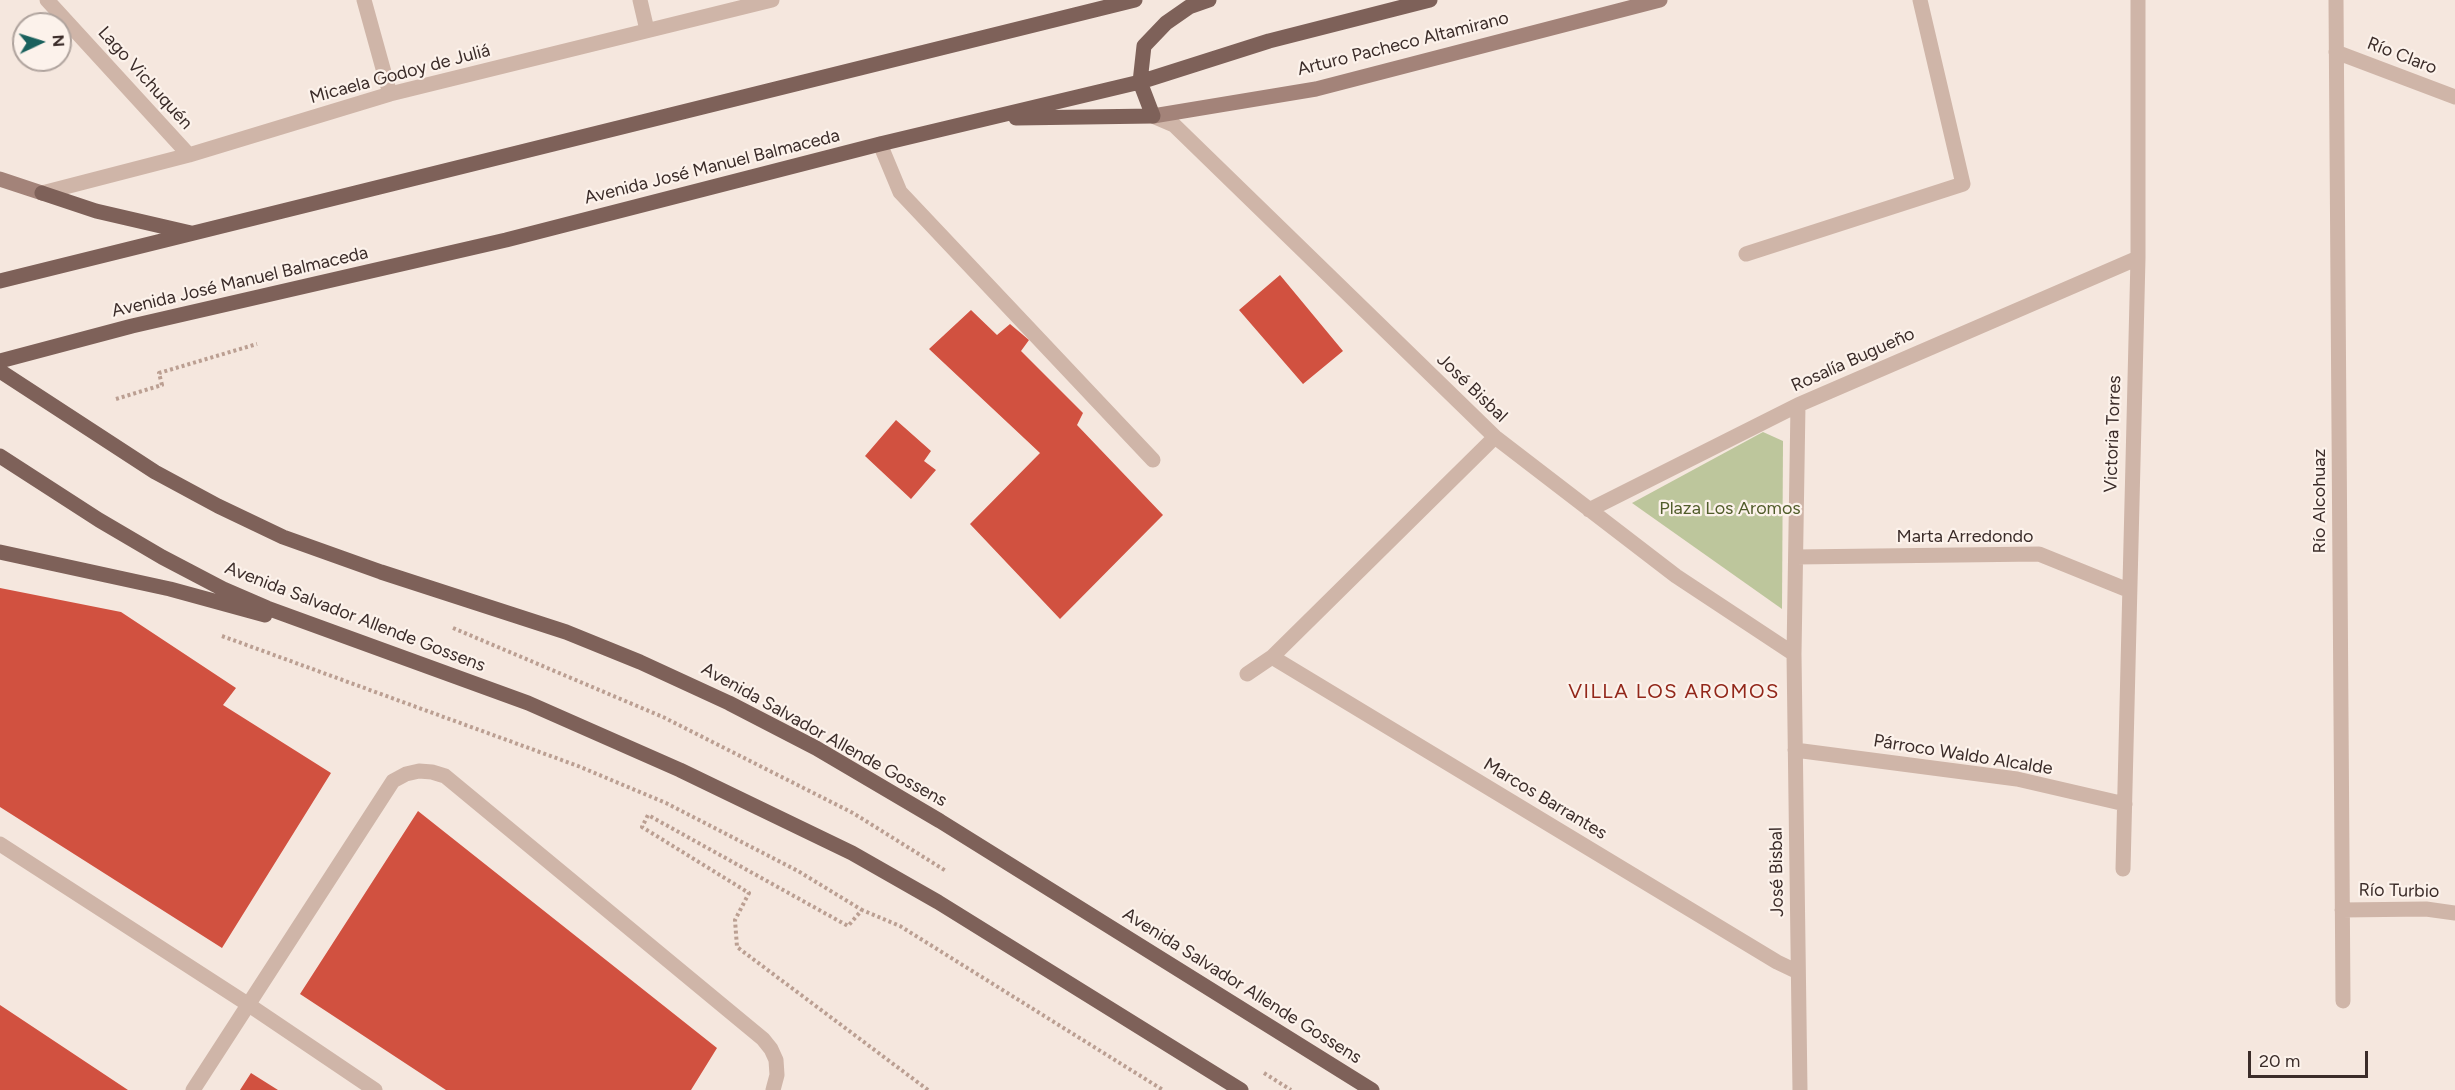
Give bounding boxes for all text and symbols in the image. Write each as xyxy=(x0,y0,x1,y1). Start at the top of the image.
street label: Arturo Pacheco Altamirano xyxy=(1295,7,1511,81)
north arrow xyxy=(12,12,72,72)
street label: Lago Vichuquén xyxy=(93,22,197,134)
street label: Río Claro xyxy=(2364,33,2440,79)
text: N xyxy=(49,34,68,48)
street label: Micaela Godoy de Juliá xyxy=(307,40,493,108)
street label: Avenida José Manuel Balmaceda xyxy=(582,125,842,209)
street label: Avenida José Manuel Balmaceda xyxy=(110,242,370,322)
street label: Rosalía Bugueño xyxy=(1788,323,1918,397)
street label: José Bisbal xyxy=(1432,349,1512,427)
street label: Victoria Torres xyxy=(2100,375,2126,493)
street label: Río Alcohuaz xyxy=(2309,449,2331,553)
park label: Plaza Los Aromos xyxy=(1659,498,1801,520)
street label: Marta Arredondo xyxy=(1896,526,2034,548)
street label: Avenida Salvador Allende Gossens xyxy=(222,557,488,677)
street label: Avenida Salvador Allende Gossens xyxy=(697,658,951,812)
district label: VILLA LOS AROMOS xyxy=(1568,680,1780,704)
street label: Párroco Waldo Alcalde xyxy=(1872,730,2054,780)
street label: Marcos Barrantes xyxy=(1479,754,1611,844)
street label: José Bisbal xyxy=(1765,827,1789,917)
street label: Río Turbio xyxy=(2358,879,2440,903)
street label: Avenida Salvador Allende Gossens xyxy=(1119,903,1365,1069)
scale bar xyxy=(2251,1039,2371,1077)
text: 20 m xyxy=(2259,1050,2300,1072)

